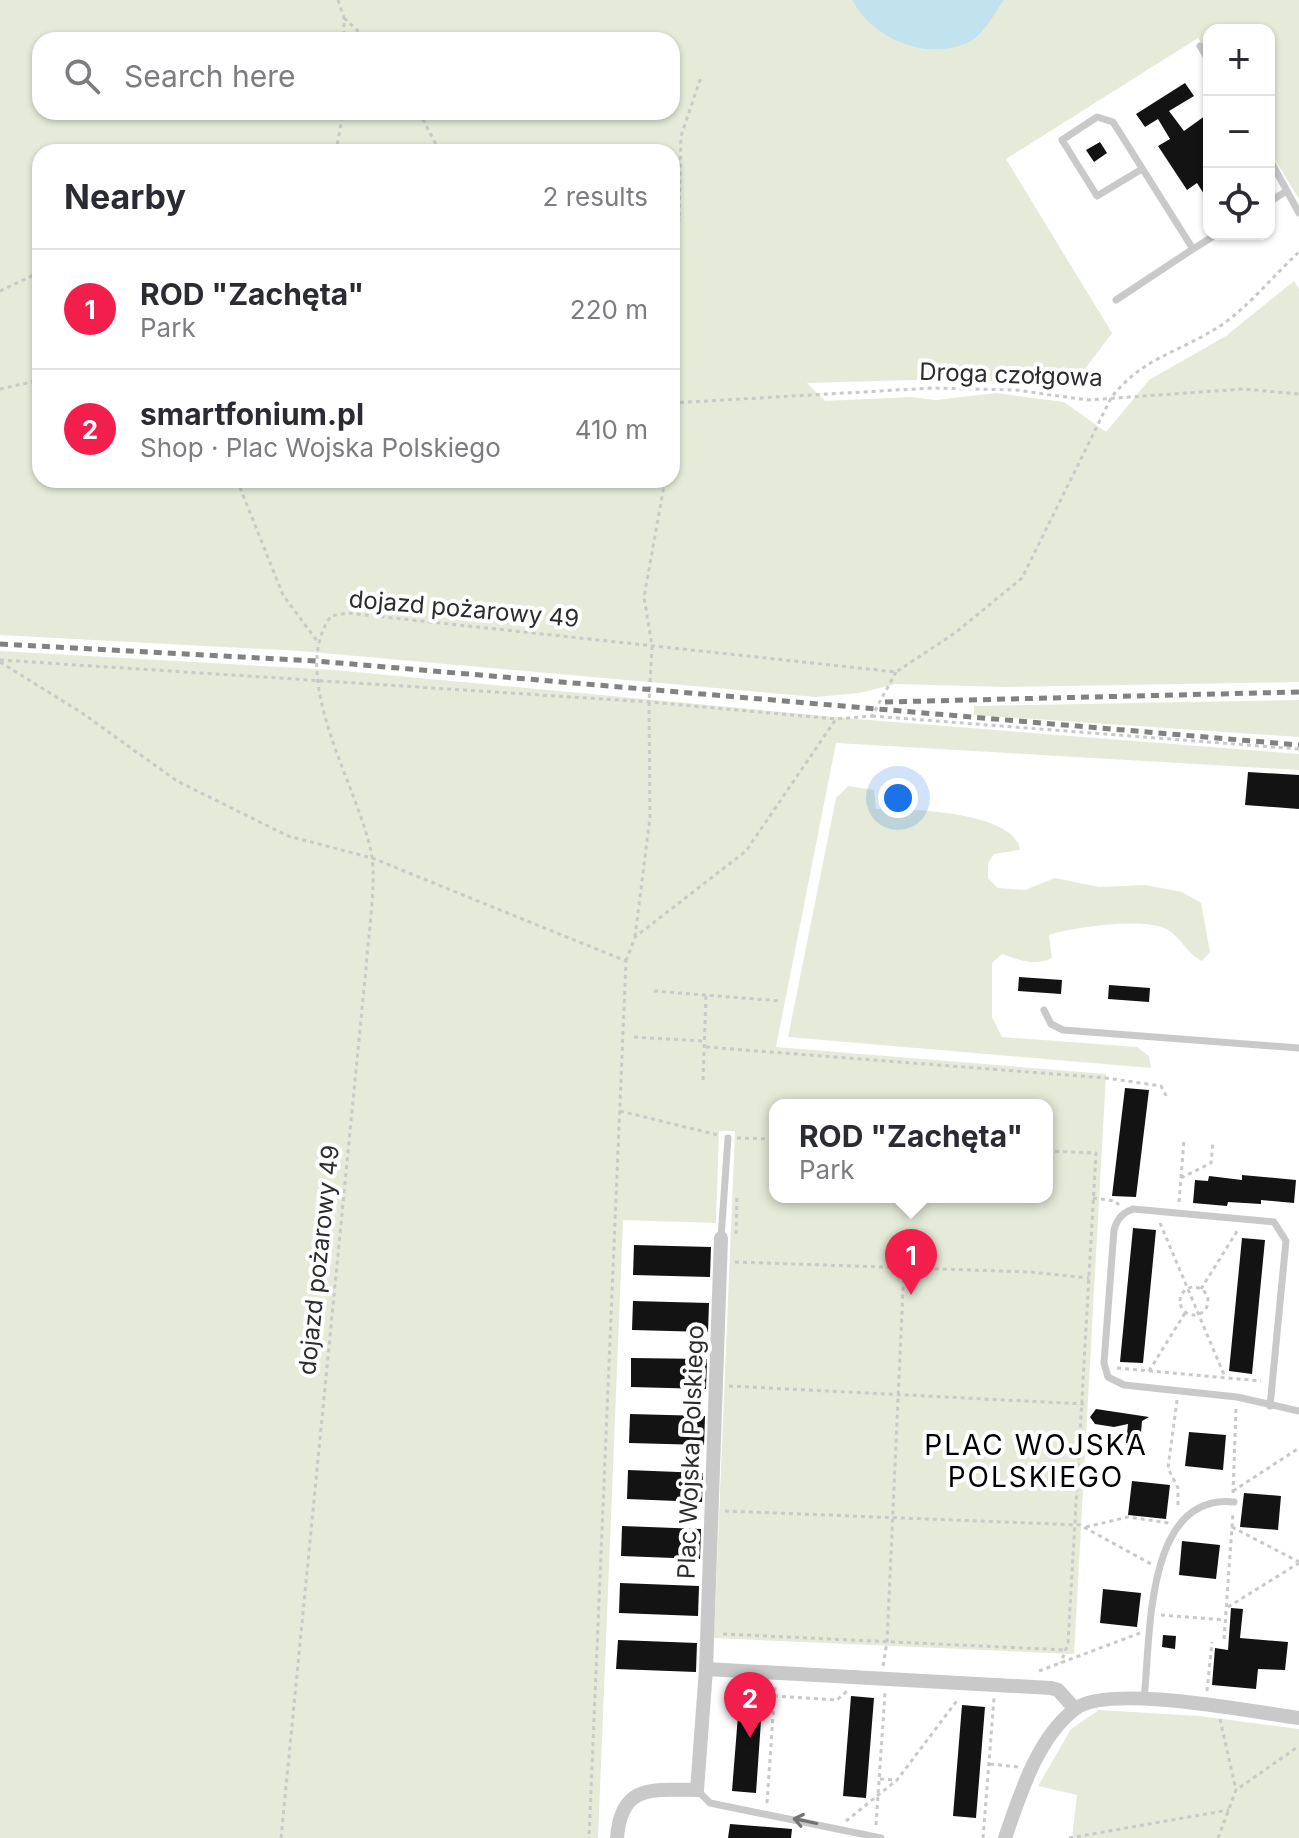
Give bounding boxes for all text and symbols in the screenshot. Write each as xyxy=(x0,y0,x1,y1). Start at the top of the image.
map controls xyxy=(1203,24,1275,240)
button: + xyxy=(1203,24,1275,96)
search box xyxy=(32,32,680,120)
icon: search xyxy=(60,54,104,98)
text: Search here xyxy=(124,58,296,94)
button: − xyxy=(1203,96,1275,168)
button: locate xyxy=(1203,168,1275,240)
text: Nearby xyxy=(64,176,186,217)
text: 2 results xyxy=(543,181,648,212)
text: ROD "Zachęta" xyxy=(140,276,364,312)
text: 1 xyxy=(84,294,96,325)
text: 220 m xyxy=(570,294,648,325)
text: Park xyxy=(140,312,196,343)
street label: Droga czołgowa xyxy=(919,357,1103,392)
text: smartfonium.pl xyxy=(140,396,364,432)
text: 2 xyxy=(82,414,98,445)
text: 410 m xyxy=(575,414,648,445)
text: Shop · Plac Wojska Polskiego xyxy=(140,432,501,463)
street label: dojazd pożarowy 49 xyxy=(348,584,580,633)
your location xyxy=(878,778,918,818)
popup xyxy=(769,1099,1053,1203)
text: ROD "Zachęta" xyxy=(799,1118,1023,1154)
street label: dojazd pożarowy 49 xyxy=(292,1144,345,1376)
text: Park xyxy=(799,1154,855,1185)
pin: 1 xyxy=(885,1229,937,1295)
street label: Plac Wojska Polskiego xyxy=(672,1325,709,1579)
district label: PLAC WOJSKA POLSKIEGO xyxy=(924,1428,1148,1494)
pin: 2 xyxy=(724,1672,776,1738)
one-way arrow xyxy=(792,1812,818,1827)

